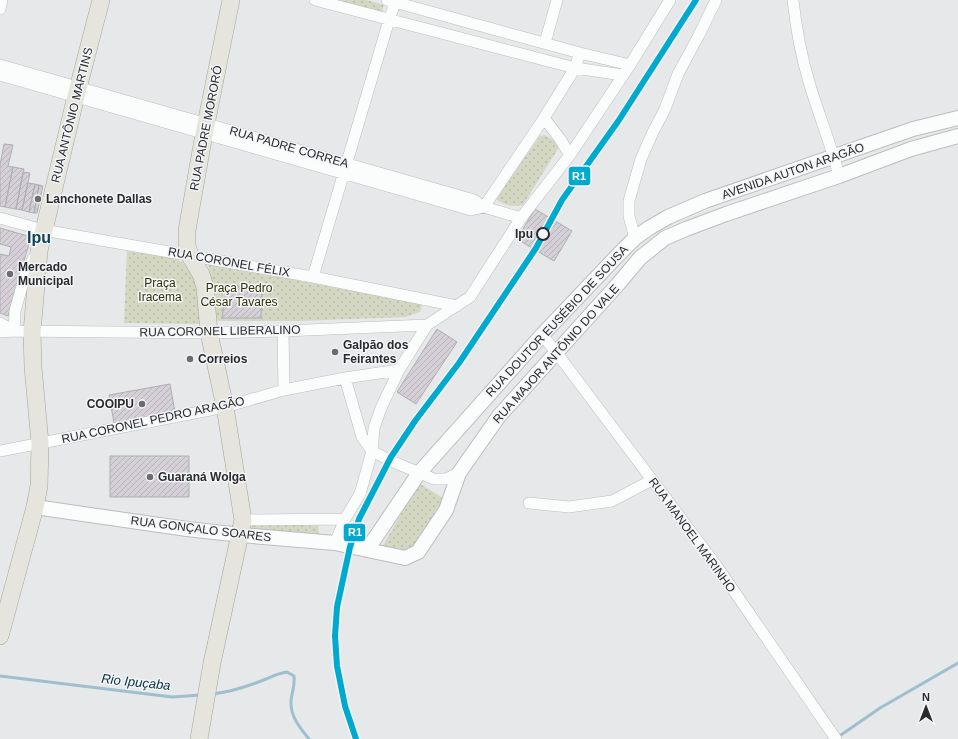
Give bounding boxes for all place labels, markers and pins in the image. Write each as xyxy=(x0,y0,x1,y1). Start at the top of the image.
place label: Lanchonete Dallas xyxy=(46,192,152,206)
marker: Lanchonete Dallas xyxy=(33,194,43,204)
place label: Ipu xyxy=(515,227,533,241)
marker: Ipu xyxy=(536,227,550,241)
place label: Mercado Municipal xyxy=(18,260,73,288)
marker: Mercado Municipal xyxy=(5,269,15,279)
place label: Galpão dos Feirantes xyxy=(343,338,409,366)
marker: Galpão dos Feirantes xyxy=(330,347,340,357)
place label: Correios xyxy=(198,352,248,366)
marker: Correios xyxy=(185,354,195,364)
place label: COOIPU xyxy=(87,397,134,411)
marker: COOIPU xyxy=(137,399,147,409)
place label: Guaraná Wolga xyxy=(158,470,246,484)
marker: Guaraná Wolga xyxy=(145,472,155,482)

